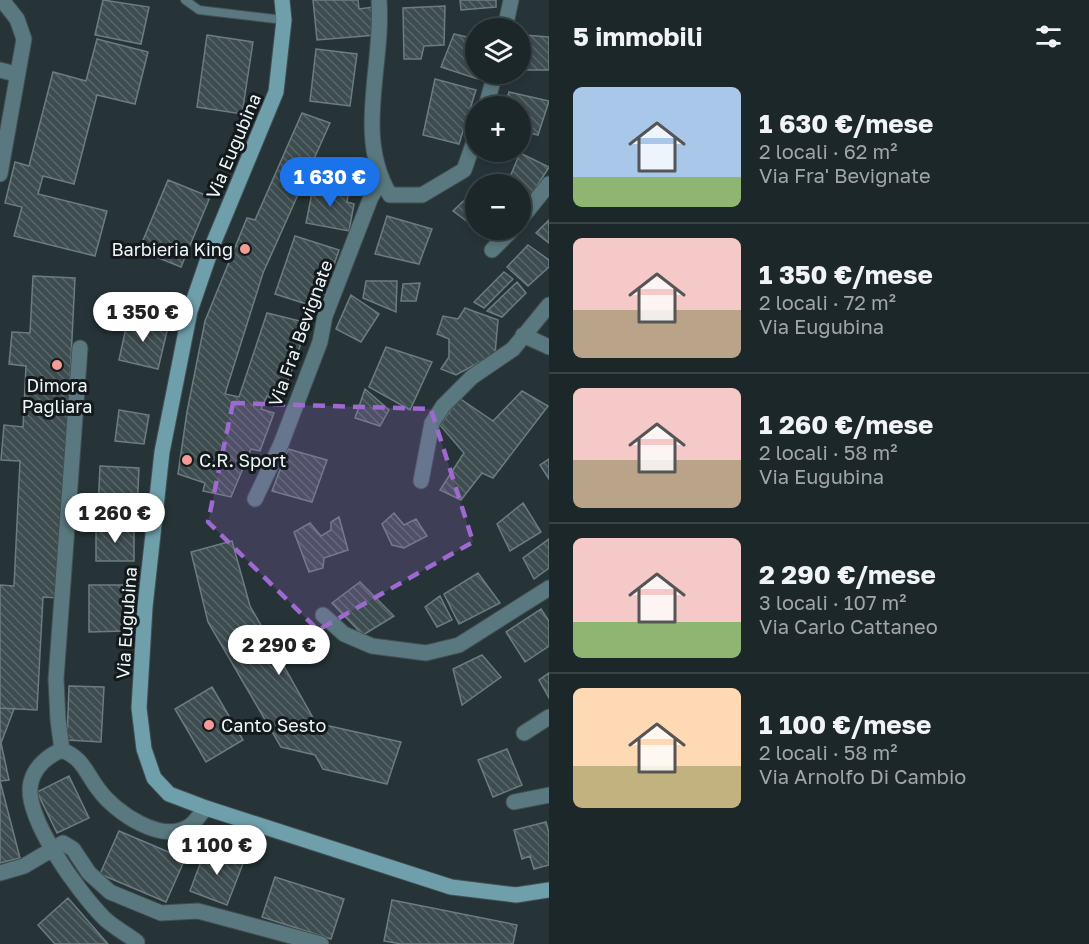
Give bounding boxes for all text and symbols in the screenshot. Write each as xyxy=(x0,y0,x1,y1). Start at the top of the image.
map controls xyxy=(465,18,531,240)
button: layers xyxy=(465,18,531,84)
icon: filters xyxy=(1032,20,1065,53)
text: 5 immobili xyxy=(573,21,703,52)
street label: Via Eugubina xyxy=(201,90,265,202)
button: + xyxy=(465,96,531,162)
text: 1 630 €/mese xyxy=(759,108,933,139)
icon: home xyxy=(621,111,693,183)
text: 2 locali · 62 m² xyxy=(759,139,897,163)
pin: 1 630 € xyxy=(275,157,385,208)
text: Via Fra' Bevignate xyxy=(759,163,931,187)
text: 1 630 € xyxy=(294,164,366,188)
button: − xyxy=(465,174,531,240)
place label: Barbieria King xyxy=(112,238,233,260)
marker: Barbieria King xyxy=(238,242,252,256)
street label: Via Fra' Bevignate xyxy=(263,257,337,409)
text: 1 350 €/mese xyxy=(759,259,933,290)
icon: home xyxy=(621,262,693,334)
text: 2 locali · 72 m² xyxy=(759,290,896,314)
pin: 1 350 € xyxy=(88,292,198,343)
text: 1 350 € xyxy=(107,299,179,323)
text: Via Eugubina xyxy=(759,314,884,338)
marker: Dimora Pagliara xyxy=(50,358,64,372)
place label: Dimora Pagliara xyxy=(22,374,92,417)
text: 1 260 €/mese xyxy=(759,409,933,440)
icon: home xyxy=(621,412,693,484)
text: 2 locali · 58 m² xyxy=(759,440,897,464)
place label: C.R. Sport xyxy=(199,449,286,471)
marker: C.R. Sport xyxy=(180,453,194,467)
text: Via Eugubina xyxy=(759,464,884,488)
pin: 1 260 € xyxy=(60,493,170,544)
text: 1 260 € xyxy=(79,500,151,524)
text: 2 290 €/mese xyxy=(759,559,936,590)
icon: home xyxy=(621,562,693,634)
street label: Via Eugubina xyxy=(111,566,141,680)
text: 3 locali · 107 m² xyxy=(759,590,906,614)
text: Via Carlo Cattaneo xyxy=(759,614,938,638)
pin: 2 290 € xyxy=(224,625,334,676)
text: 2 290 € xyxy=(242,632,316,656)
text: 1 100 €/mese xyxy=(759,709,931,740)
icon: home xyxy=(621,712,693,784)
place label: Canto Sesto xyxy=(221,714,326,736)
marker: Canto Sesto xyxy=(202,718,216,732)
text: 2 locali · 58 m² xyxy=(759,740,897,764)
text: Via Arnolfo Di Cambio xyxy=(759,764,966,788)
pin: 1 100 € xyxy=(162,825,272,876)
text: 1 100 € xyxy=(182,832,252,856)

